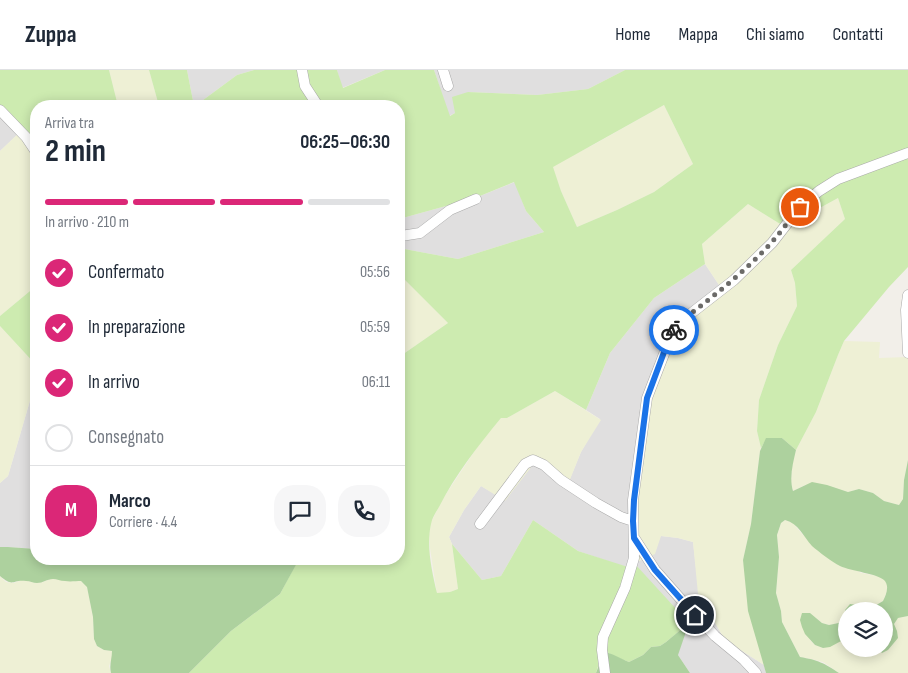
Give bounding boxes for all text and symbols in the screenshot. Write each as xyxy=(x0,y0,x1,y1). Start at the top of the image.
text: Zuppa xyxy=(25,20,76,49)
text: Home xyxy=(615,24,651,45)
text: Mappa xyxy=(679,24,718,45)
text: Chi siamo xyxy=(746,24,804,45)
text: Contatti xyxy=(832,24,883,45)
text: Arriva tra xyxy=(45,114,94,133)
text: 06:25–06:30 xyxy=(300,131,390,154)
text: 2 min xyxy=(45,132,106,171)
pin xyxy=(779,186,821,228)
icon: bag xyxy=(786,193,814,221)
text: In arrivo · 210 m xyxy=(45,213,129,232)
icon: check xyxy=(45,259,73,287)
text: Confermato xyxy=(88,261,164,284)
text: 05:56 xyxy=(360,263,390,282)
courier xyxy=(649,305,699,355)
icon: check xyxy=(45,314,73,342)
text: In preparazione xyxy=(88,316,185,339)
icon: bike xyxy=(660,316,688,344)
text: 05:59 xyxy=(360,318,390,337)
icon: check xyxy=(45,369,73,397)
text: In arrivo xyxy=(88,371,140,394)
text: 06:11 xyxy=(362,373,390,392)
text: Consegnato xyxy=(88,426,164,449)
button: chat xyxy=(274,485,326,537)
button: phone xyxy=(338,485,390,537)
text: Marco xyxy=(109,490,151,513)
text: M xyxy=(65,499,77,522)
text: Corriere · 4.4 xyxy=(109,513,177,532)
pin xyxy=(674,594,716,636)
icon: home xyxy=(681,601,709,629)
map controls xyxy=(838,602,893,657)
button: layers xyxy=(838,602,893,657)

